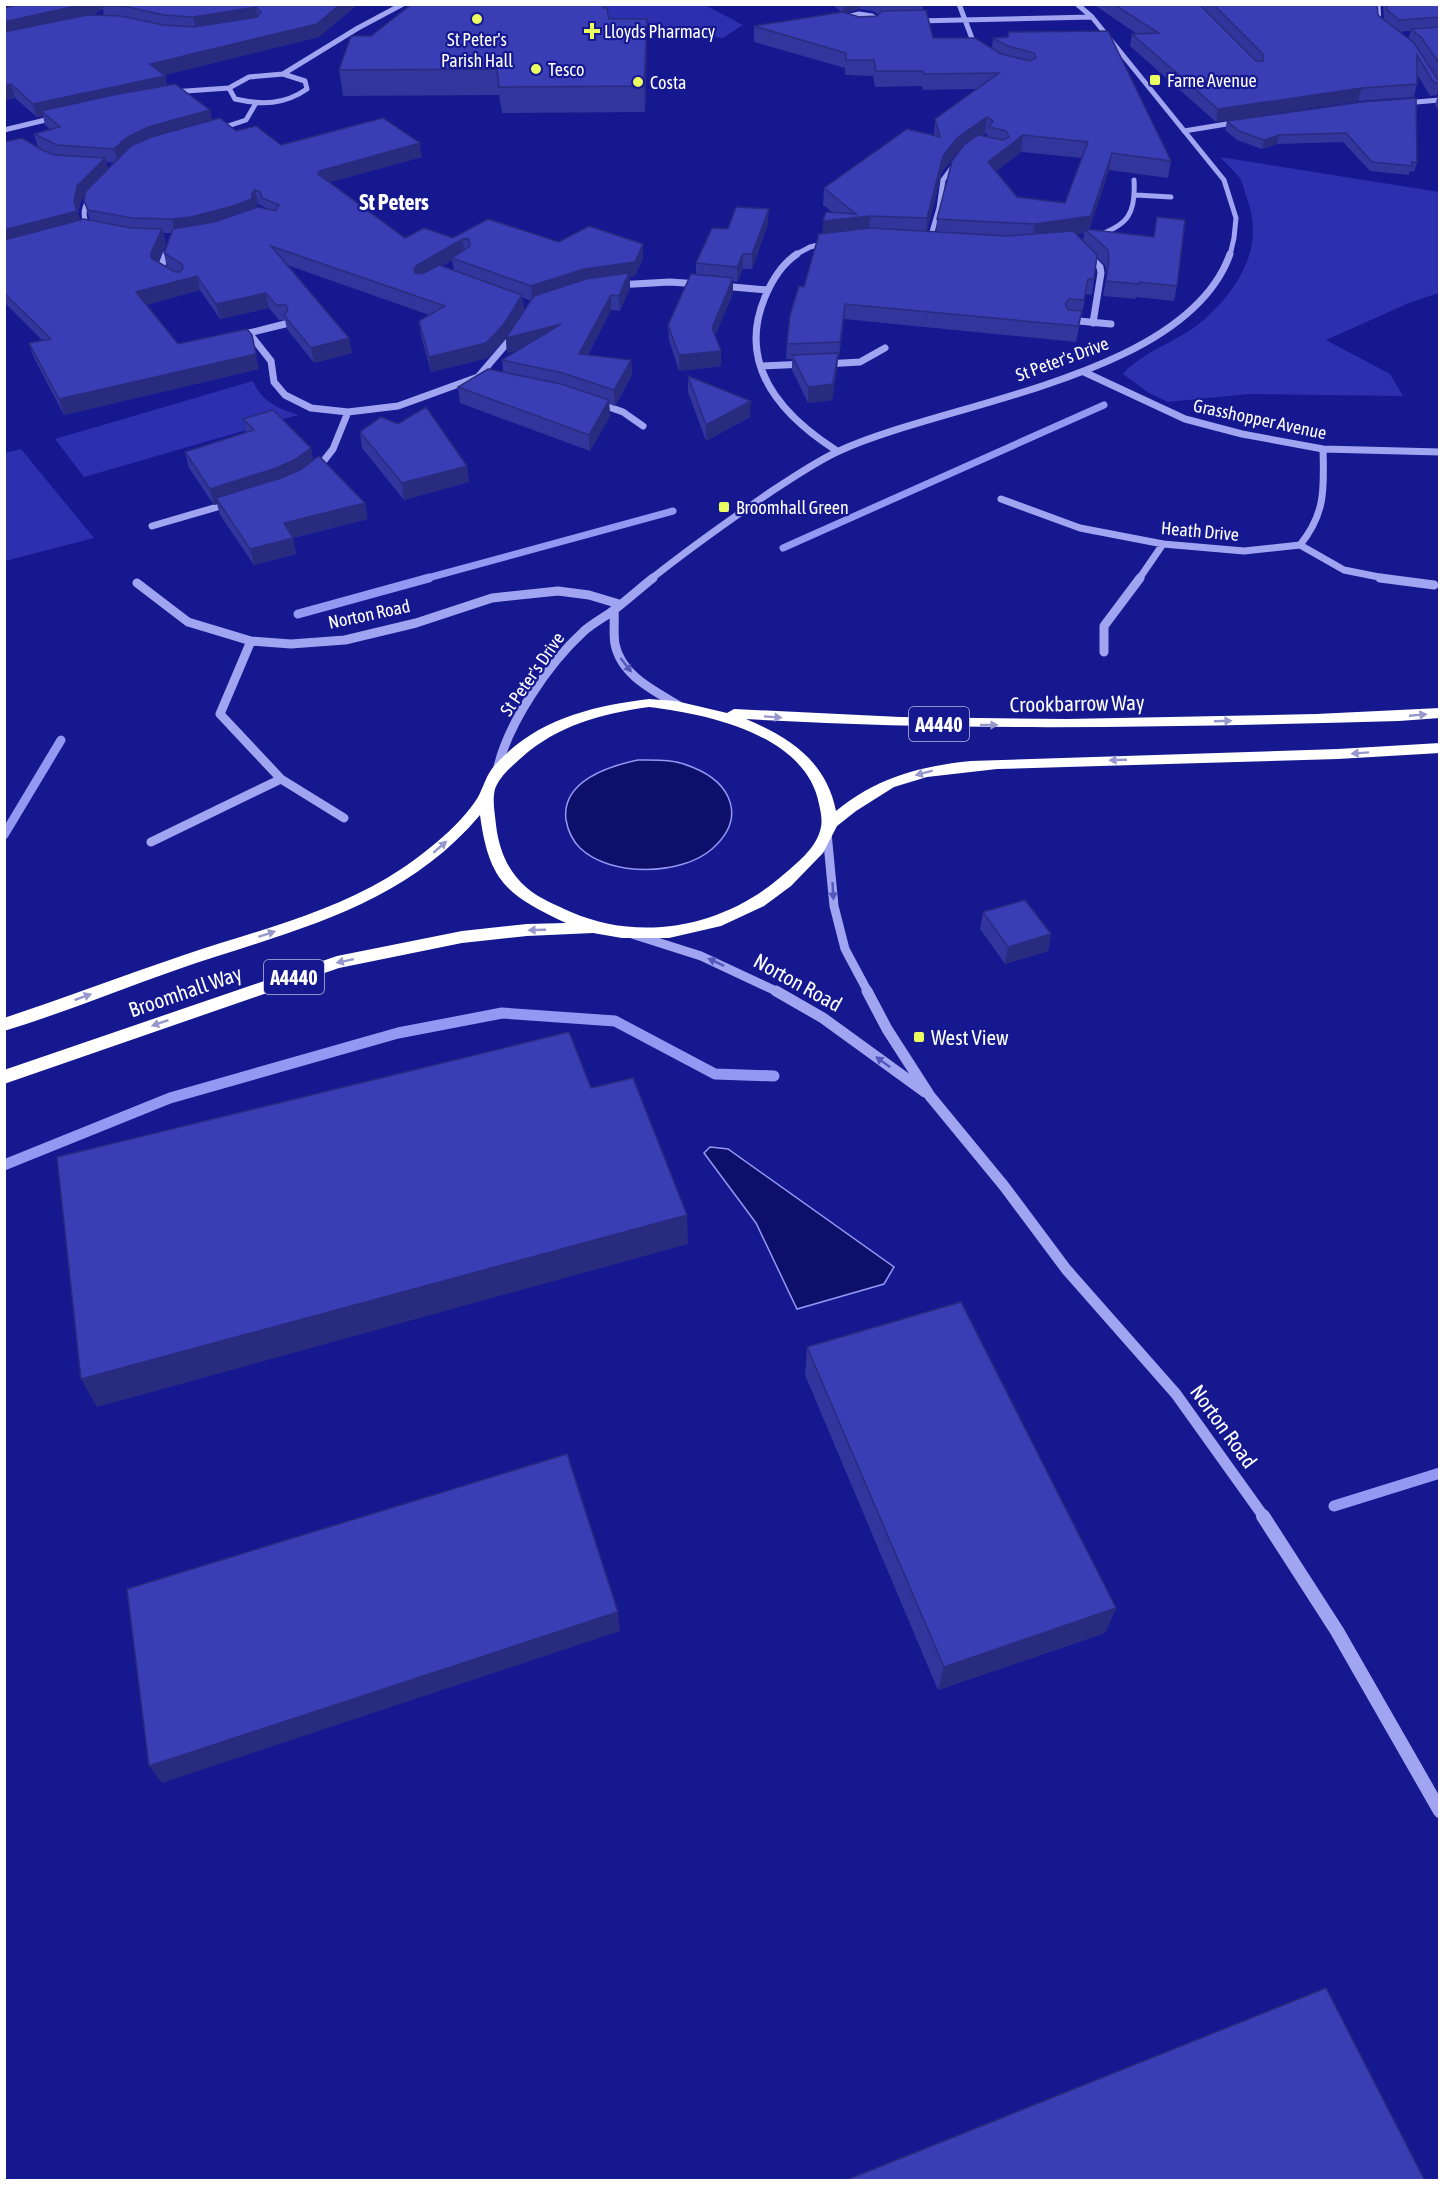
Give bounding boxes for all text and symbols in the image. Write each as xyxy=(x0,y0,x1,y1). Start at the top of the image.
marker: St Peter's Parish Hall xyxy=(470,12,484,26)
place label: Lloyds Pharmacy xyxy=(604,21,715,42)
marker: Lloyds Pharmacy xyxy=(585,24,599,38)
place label: St Peter's Parish Hall xyxy=(441,29,513,71)
place label: Tesco xyxy=(548,59,584,80)
marker: Tesco xyxy=(529,62,543,76)
place label: Farne Avenue xyxy=(1167,70,1257,91)
place label: Costa xyxy=(650,72,686,93)
marker: Farne Avenue xyxy=(1148,73,1162,87)
marker: Costa xyxy=(631,75,645,89)
district label: St Peters xyxy=(359,189,429,215)
street label: St Peter's Drive xyxy=(1013,333,1111,385)
street label: Grasshopper Avenue xyxy=(1192,395,1328,443)
place label: Broomhall Green xyxy=(736,497,849,518)
marker: Broomhall Green xyxy=(717,500,731,514)
street label: Heath Drive xyxy=(1160,517,1240,545)
street label: Norton Road xyxy=(326,595,412,633)
street label: St Peter's Drive xyxy=(496,628,568,720)
one-way arrow xyxy=(619,657,632,673)
street label: Crookbarrow Way xyxy=(1009,690,1145,716)
road number: A4440 xyxy=(909,707,969,741)
one-way arrow xyxy=(1408,710,1427,720)
one-way arrow xyxy=(764,712,783,721)
one-way arrow xyxy=(1214,717,1233,726)
one-way arrow xyxy=(979,720,998,730)
one-way arrow xyxy=(1351,748,1370,758)
one-way arrow xyxy=(1108,756,1127,765)
one-way arrow xyxy=(914,768,933,778)
one-way arrow xyxy=(432,841,447,854)
one-way arrow xyxy=(829,881,838,900)
one-way arrow xyxy=(528,925,547,934)
one-way arrow xyxy=(258,928,276,938)
street label: Norton Road xyxy=(750,948,846,1016)
one-way arrow xyxy=(336,956,354,966)
one-way arrow xyxy=(707,958,724,967)
street label: Broomhall Way xyxy=(125,960,245,1022)
road number: A4440 xyxy=(264,960,324,994)
one-way arrow xyxy=(74,992,92,1002)
one-way arrow xyxy=(151,1019,169,1029)
place label: West View xyxy=(931,1025,1009,1049)
marker: West View xyxy=(912,1030,926,1044)
one-way arrow xyxy=(875,1056,890,1068)
street label: Norton Road xyxy=(1186,1380,1262,1472)

